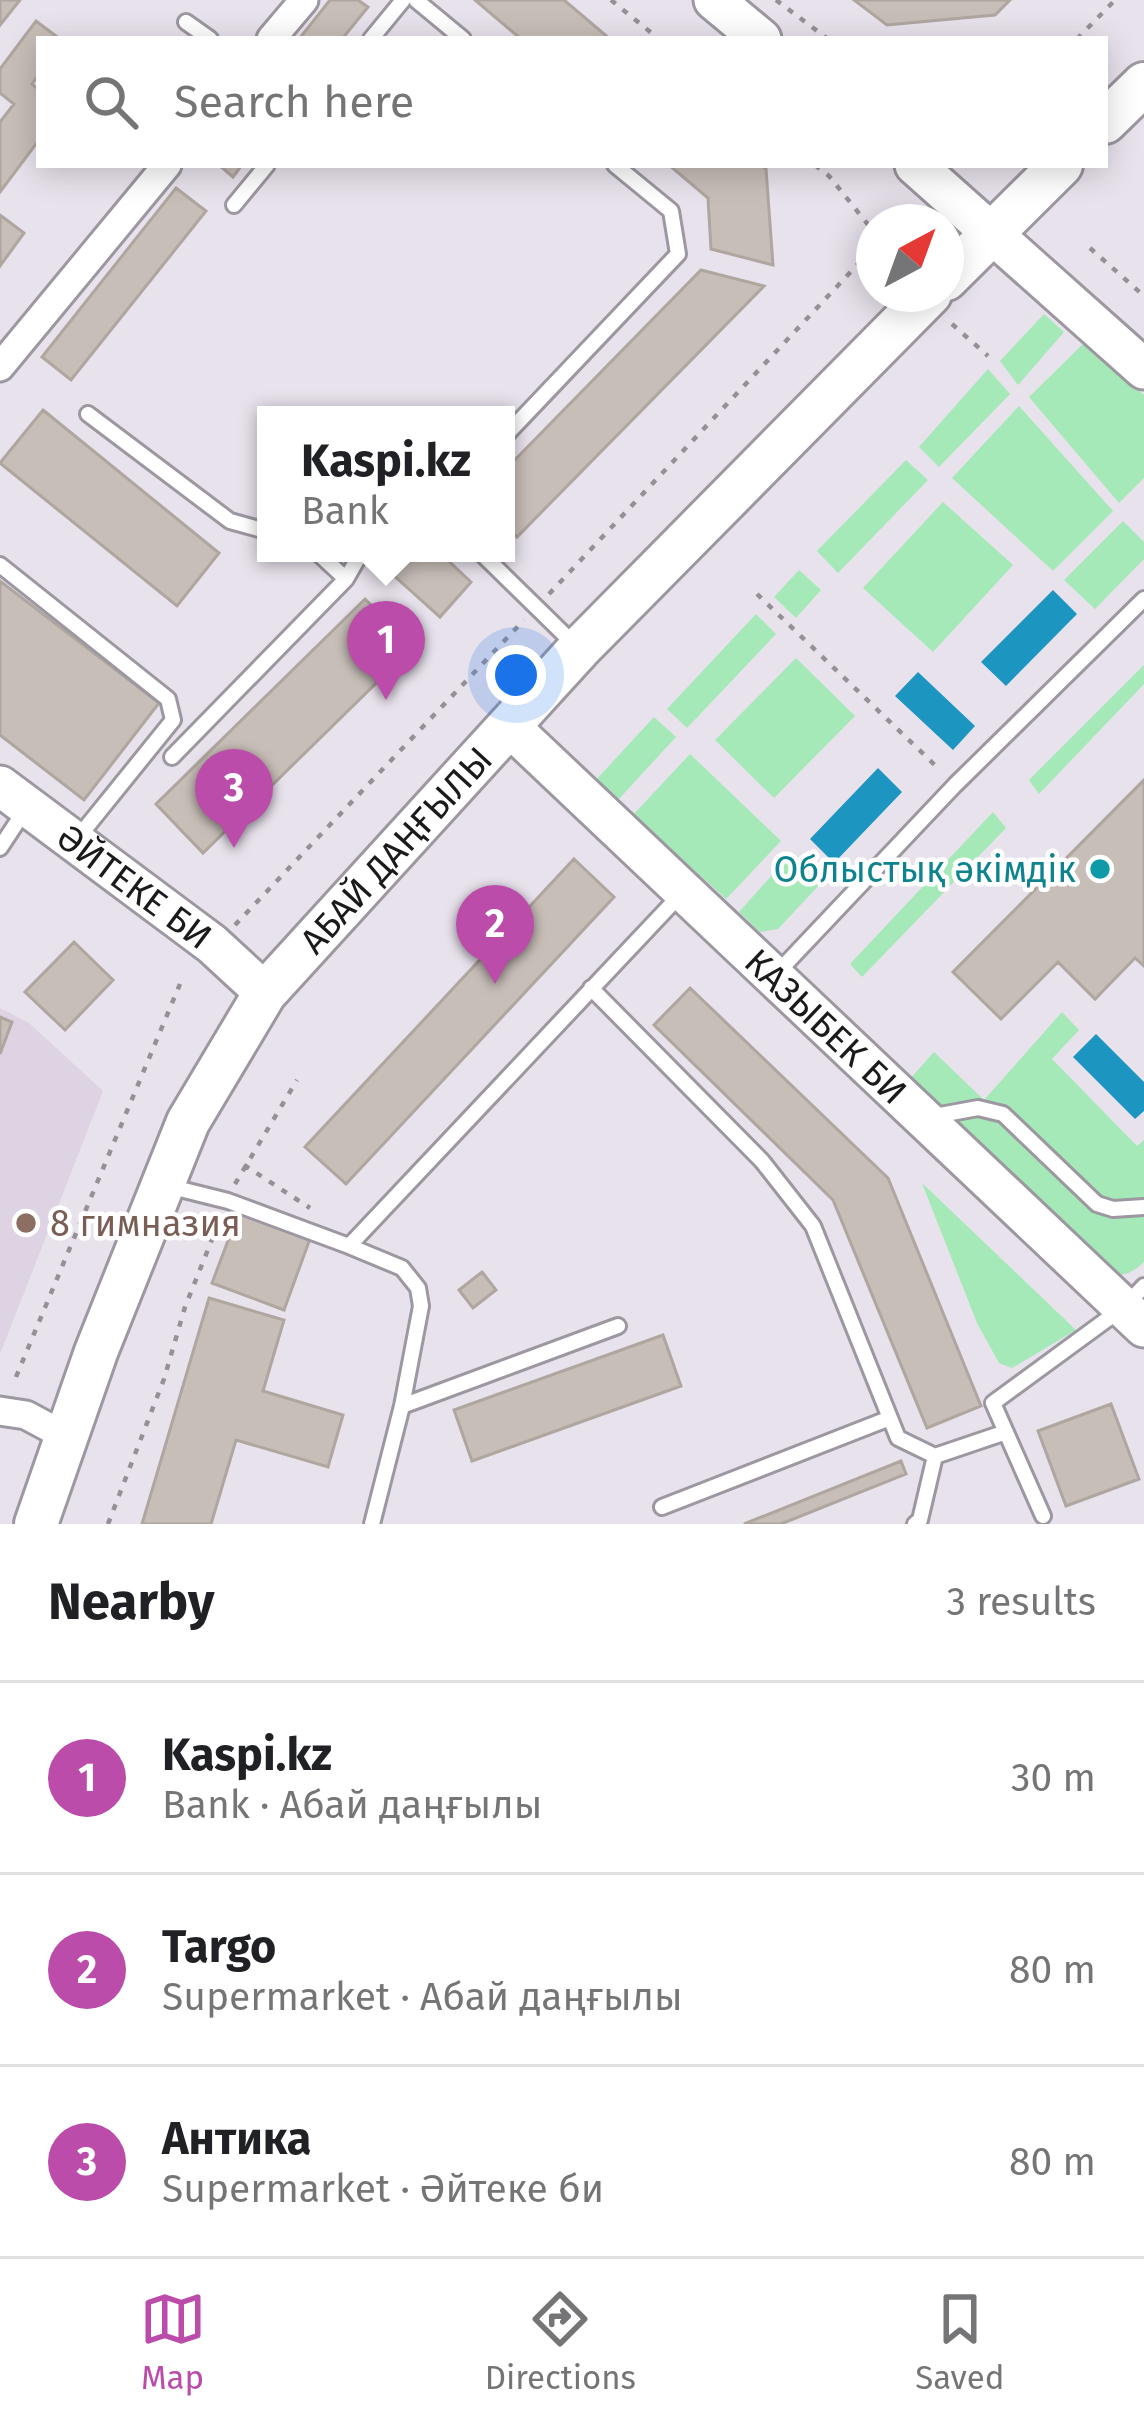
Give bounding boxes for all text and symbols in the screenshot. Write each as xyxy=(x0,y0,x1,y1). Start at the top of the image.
search box xyxy=(36,36,1108,168)
icon: search xyxy=(78,69,144,135)
text: Search here xyxy=(174,75,414,129)
north arrow xyxy=(856,204,964,312)
popup xyxy=(257,406,515,562)
text: Kaspi.kz xyxy=(301,434,471,488)
text: Bank xyxy=(301,488,389,534)
pin: 1 xyxy=(347,601,425,700)
your location xyxy=(486,645,546,705)
street label: АБАЙ ДАҢҒЫЛЫ xyxy=(291,738,502,963)
pin: 3 xyxy=(195,749,273,848)
street label: ӘЙТЕКЕ БИ xyxy=(48,815,220,959)
place label: Облыстық әкімдік xyxy=(773,848,1076,892)
marker: Облыстық әкімдік xyxy=(1087,856,1113,882)
pin: 2 xyxy=(456,885,534,984)
street label: КАЗЫБЕК БИ xyxy=(735,940,916,1114)
place label: 8 гимназия xyxy=(50,1202,241,1246)
marker: 8 гимназия xyxy=(13,1210,39,1236)
text: Nearby xyxy=(48,1571,214,1633)
text: 3 results xyxy=(946,1579,1096,1625)
text: Kaspi.kz xyxy=(162,1728,332,1782)
text: 1 xyxy=(78,1755,96,1801)
text: 30 m xyxy=(1011,1755,1096,1801)
text: Bank · Абай даңғылы xyxy=(162,1782,542,1828)
text: Targo xyxy=(162,1920,276,1974)
text: 2 xyxy=(77,1947,97,1993)
text: 80 m xyxy=(1009,1947,1096,1993)
text: Supermarket · Абай даңғылы xyxy=(162,1974,683,2020)
text: Антика xyxy=(162,2112,311,2166)
text: 3 xyxy=(77,2139,97,2185)
text: 80 m xyxy=(1009,2139,1096,2185)
text: Supermarket · Әйтеке би xyxy=(162,2166,604,2212)
tab: Map xyxy=(140,2286,206,2398)
tab: Directions xyxy=(485,2286,636,2398)
tab: Saved xyxy=(915,2286,1004,2398)

